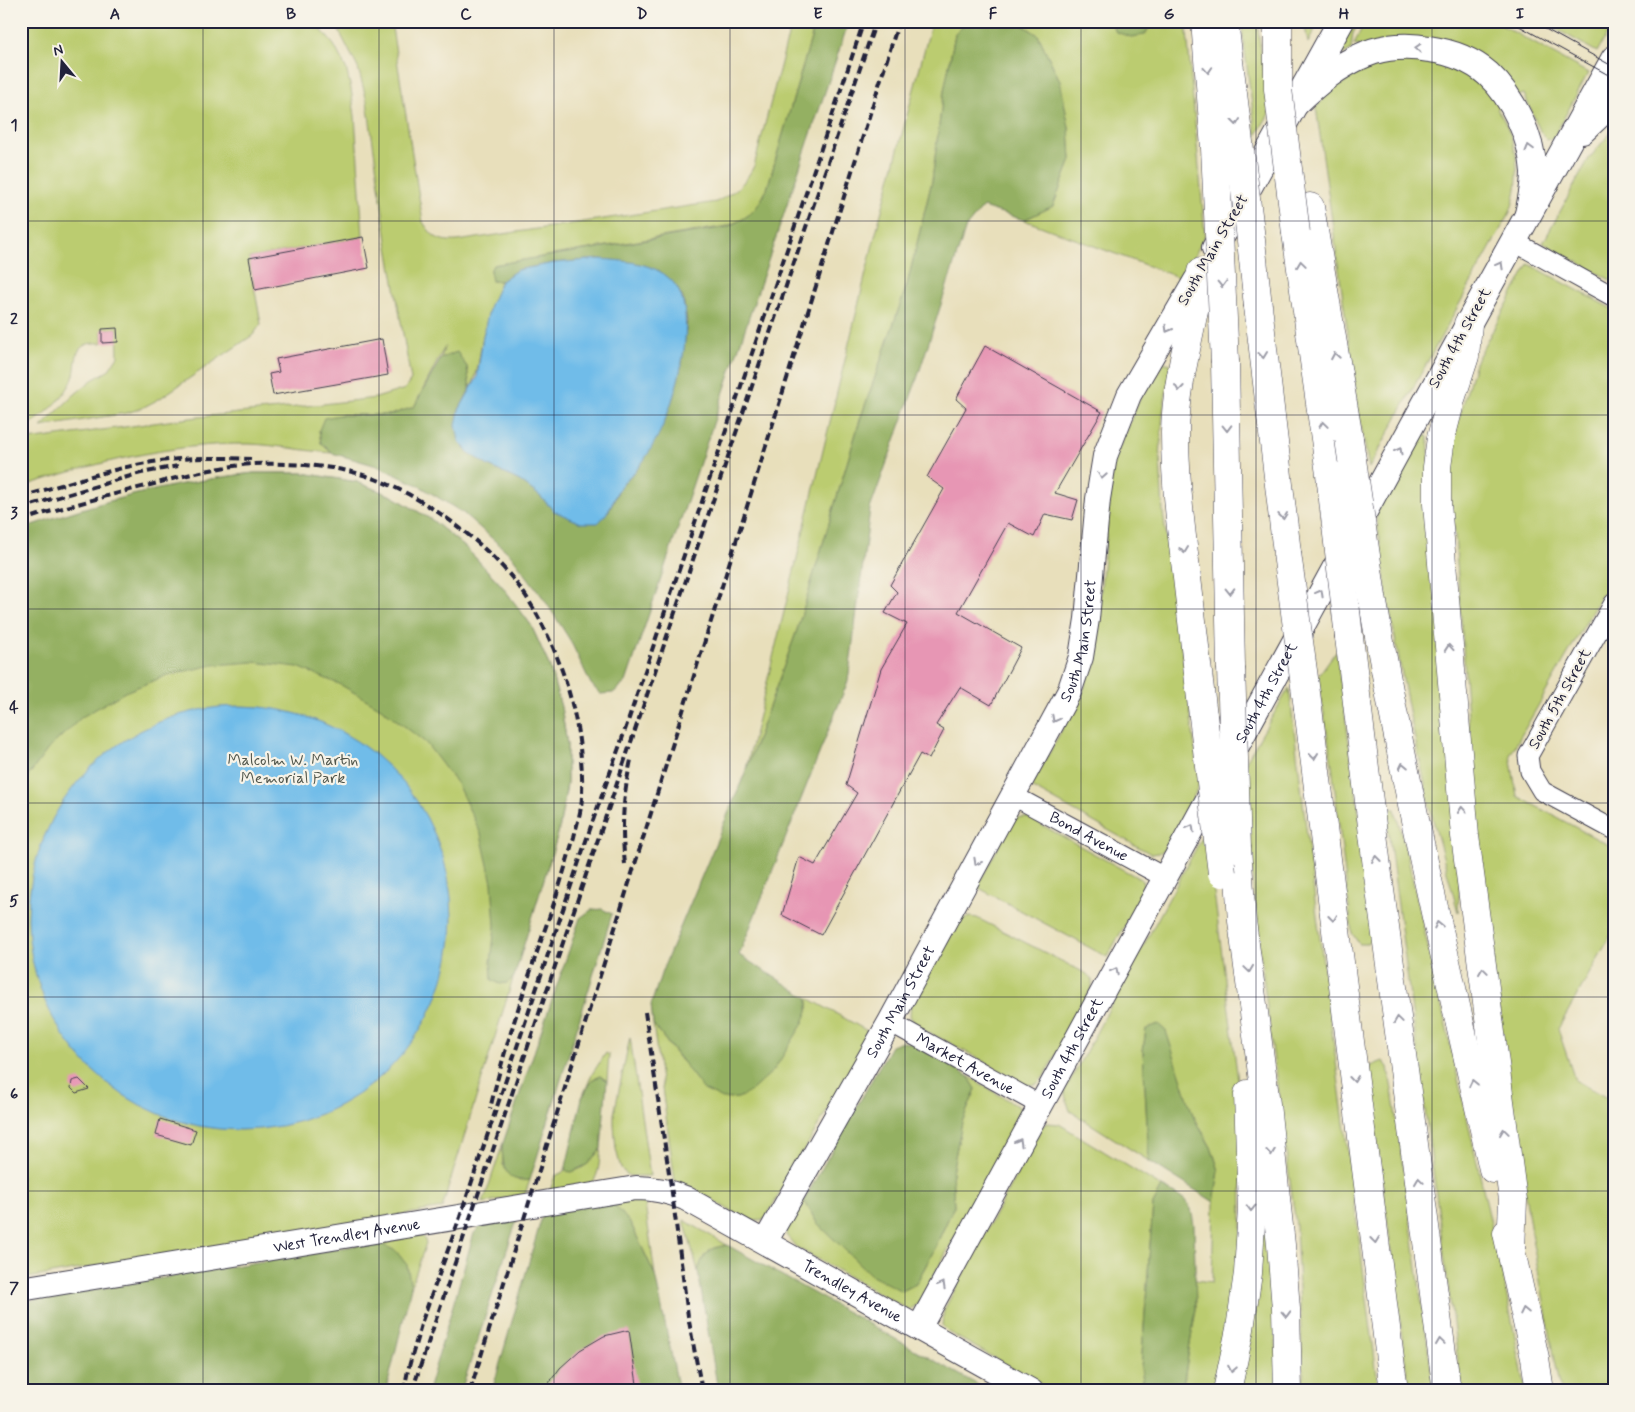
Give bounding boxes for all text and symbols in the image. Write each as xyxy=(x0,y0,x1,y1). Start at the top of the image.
text: A xyxy=(110,4,120,25)
text: B xyxy=(286,4,296,25)
text: C xyxy=(460,4,472,25)
text: D xyxy=(636,4,648,25)
text: E xyxy=(813,4,823,25)
text: F xyxy=(989,4,998,25)
text: G xyxy=(1164,4,1175,25)
text: H xyxy=(1339,4,1350,25)
text: I xyxy=(1516,4,1525,25)
north arrow xyxy=(38,38,88,88)
text: N xyxy=(51,41,66,61)
one-way arrow xyxy=(1413,42,1421,53)
one-way arrow xyxy=(1203,66,1214,74)
text: 1 xyxy=(10,115,18,136)
one-way arrow xyxy=(1230,118,1241,126)
one-way arrow xyxy=(1525,145,1535,153)
street label: South Main Street xyxy=(1173,190,1254,309)
one-way arrow xyxy=(1296,260,1307,268)
one-way arrow xyxy=(1494,262,1504,271)
one-way arrow xyxy=(1217,281,1227,289)
street label: South 4th Street xyxy=(1424,283,1497,392)
text: 2 xyxy=(10,309,18,330)
one-way arrow xyxy=(1164,324,1174,333)
one-way arrow xyxy=(1257,351,1268,359)
one-way arrow xyxy=(1330,352,1340,360)
one-way arrow xyxy=(1174,385,1185,393)
one-way arrow xyxy=(1319,421,1329,430)
one-way arrow xyxy=(1222,424,1232,432)
one-way arrow xyxy=(1392,447,1402,456)
one-way arrow xyxy=(1097,472,1107,481)
text: 3 xyxy=(10,503,18,524)
one-way arrow xyxy=(1277,512,1288,520)
one-way arrow xyxy=(1178,547,1189,555)
street label: South Main Street xyxy=(1055,578,1101,706)
one-way arrow xyxy=(1225,587,1235,595)
one-way arrow xyxy=(1314,589,1324,598)
street label: South 4th Street xyxy=(1230,638,1303,747)
one-way arrow xyxy=(1444,644,1455,652)
street label: South 5th Street xyxy=(1524,644,1597,753)
text: 4 xyxy=(9,697,19,718)
one-way arrow xyxy=(1051,714,1061,723)
park label: Malcolm W. Martin Memorial Park xyxy=(228,750,358,789)
one-way arrow xyxy=(1308,753,1319,761)
one-way arrow xyxy=(1398,761,1409,770)
one-way arrow xyxy=(1457,805,1468,813)
street label: Bond Avenue xyxy=(1046,807,1132,866)
one-way arrow xyxy=(1185,824,1195,833)
one-way arrow xyxy=(1371,855,1382,863)
one-way arrow xyxy=(974,857,984,866)
text: 5 xyxy=(9,891,19,912)
one-way arrow xyxy=(1327,914,1338,922)
one-way arrow xyxy=(1433,920,1444,929)
street label: South Main Street xyxy=(861,941,940,1062)
one-way arrow xyxy=(1243,965,1253,974)
one-way arrow xyxy=(1109,967,1119,976)
one-way arrow xyxy=(1478,967,1488,975)
street label: South 4th Street xyxy=(1036,993,1108,1102)
one-way arrow xyxy=(1393,1016,1403,1025)
street label: Market Avenue xyxy=(912,1028,1019,1100)
one-way arrow xyxy=(1348,1075,1359,1083)
one-way arrow xyxy=(1469,1079,1479,1088)
text: 6 xyxy=(10,1084,18,1105)
one-way arrow xyxy=(1499,1128,1510,1136)
one-way arrow xyxy=(1013,1139,1023,1148)
one-way arrow xyxy=(1265,1149,1276,1157)
one-way arrow xyxy=(1414,1177,1425,1185)
one-way arrow xyxy=(1246,1205,1257,1213)
street label: West Trendley Avenue xyxy=(272,1213,422,1258)
one-way arrow xyxy=(1369,1236,1380,1244)
street label: Trendley Avenue xyxy=(798,1255,906,1328)
text: 7 xyxy=(9,1278,19,1299)
one-way arrow xyxy=(936,1281,946,1290)
one-way arrow xyxy=(1519,1306,1530,1315)
one-way arrow xyxy=(1281,1310,1292,1318)
one-way arrow xyxy=(1436,1338,1446,1347)
one-way arrow xyxy=(1227,1365,1237,1374)

